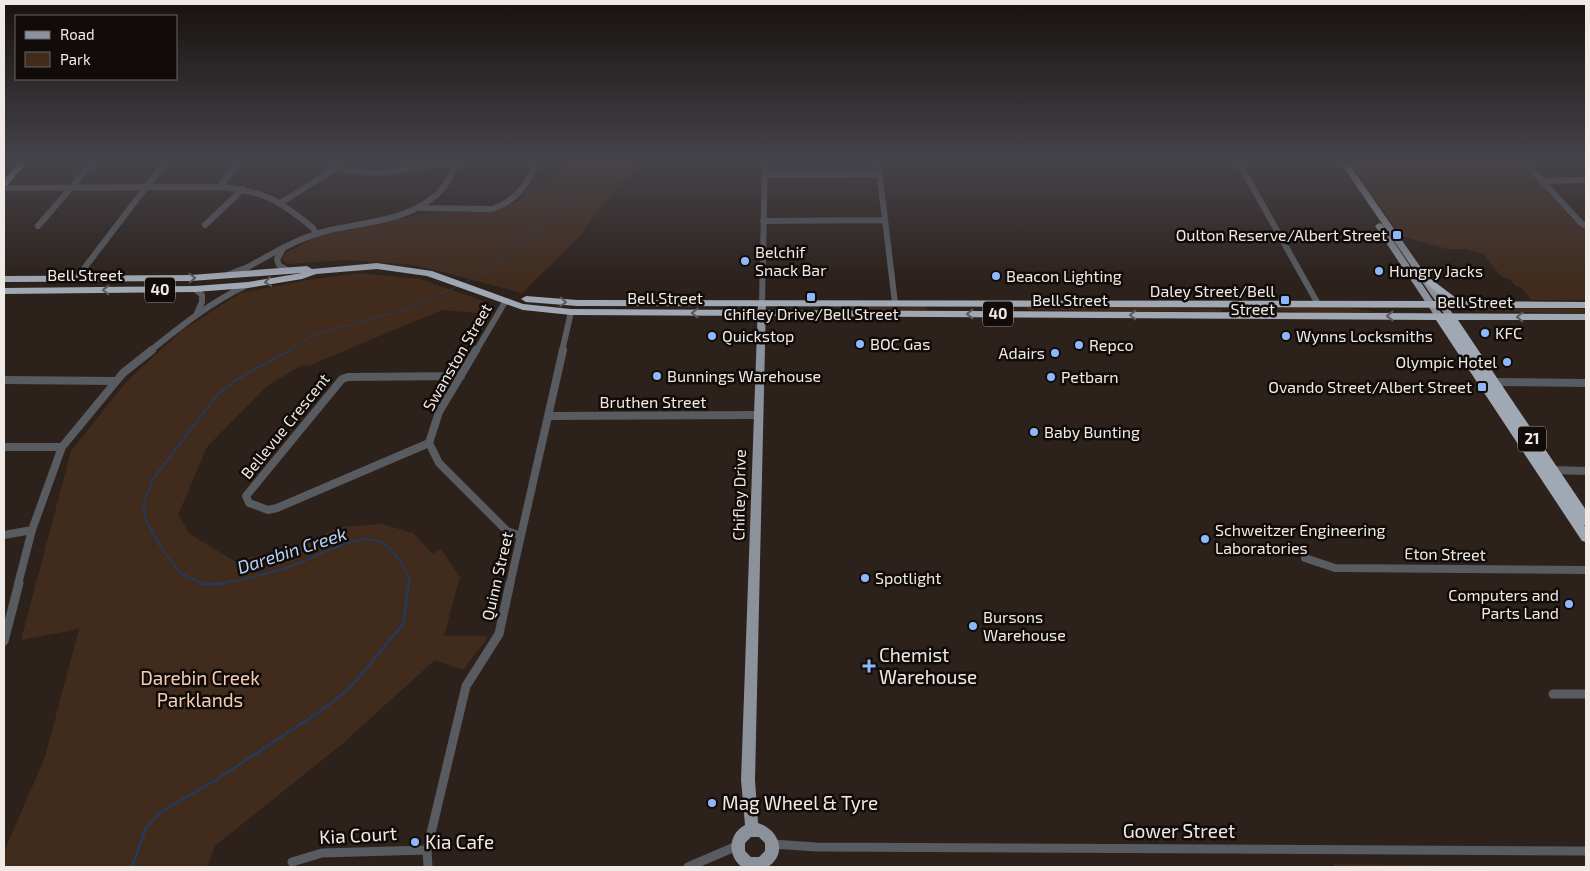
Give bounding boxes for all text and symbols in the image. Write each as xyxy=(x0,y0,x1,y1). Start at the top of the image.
legend xyxy=(15,15,178,80)
text: Road xyxy=(60,25,95,43)
text: Park xyxy=(60,50,91,68)
place label: Oulton Reserve/Albert Street xyxy=(1176,225,1387,244)
marker: Oulton Reserve/Albert Street xyxy=(1391,229,1403,241)
place label: Belchif Snack Bar xyxy=(755,242,827,279)
marker: Belchif Snack Bar xyxy=(739,255,751,267)
place label: Hungry Jacks xyxy=(1389,261,1483,280)
street label: Bell Street xyxy=(47,265,123,284)
marker: Hungry Jacks xyxy=(1373,265,1385,277)
place label: Beacon Lighting xyxy=(1006,266,1122,285)
marker: Beacon Lighting xyxy=(990,270,1002,282)
one-way arrow xyxy=(189,273,197,283)
one-way arrow xyxy=(263,276,272,286)
road number: 40 xyxy=(145,278,175,302)
place label: Daley Street/Bell Street xyxy=(1150,281,1275,318)
one-way arrow xyxy=(102,285,110,295)
street label: Bell Street xyxy=(627,288,703,307)
street label: Bell Street xyxy=(1032,290,1108,309)
marker: Chifley Drive/Bell Street xyxy=(805,291,817,303)
street label: Bell Street xyxy=(1437,292,1513,311)
marker: Daley Street/Bell Street xyxy=(1279,294,1291,306)
one-way arrow xyxy=(559,297,567,308)
street label: Swanston Street xyxy=(418,300,495,414)
road number: 40 xyxy=(983,302,1013,326)
place label: Chifley Drive/Bell Street xyxy=(723,304,899,323)
one-way arrow xyxy=(691,308,699,318)
one-way arrow xyxy=(966,309,974,319)
one-way arrow xyxy=(1129,310,1136,320)
one-way arrow xyxy=(1386,311,1394,321)
one-way arrow xyxy=(1516,312,1524,322)
place label: KFC xyxy=(1495,323,1522,342)
place label: Quickstop xyxy=(722,326,794,346)
place label: Wynns Locksmiths xyxy=(1296,326,1433,345)
marker: KFC xyxy=(1479,327,1491,339)
marker: Quickstop xyxy=(706,330,718,342)
marker: Wynns Locksmiths xyxy=(1280,330,1292,342)
place label: BOC Gas xyxy=(870,334,930,353)
place label: Repco xyxy=(1089,335,1133,354)
marker: BOC Gas xyxy=(854,338,866,350)
marker: Repco xyxy=(1073,339,1085,351)
place label: Adairs xyxy=(999,343,1045,362)
marker: Adairs xyxy=(1049,347,1061,359)
place label: Olympic Hotel xyxy=(1396,352,1497,371)
marker: Olympic Hotel xyxy=(1501,356,1513,368)
place label: Bunnings Warehouse xyxy=(667,366,821,385)
place label: Petbarn xyxy=(1061,367,1119,386)
street label: Bellevue Crescent xyxy=(236,369,333,482)
marker: Bunnings Warehouse xyxy=(651,370,663,382)
marker: Petbarn xyxy=(1045,371,1057,383)
place label: Ovando Street/Albert Street xyxy=(1268,377,1472,396)
marker: Ovando Street/Albert Street xyxy=(1476,381,1488,393)
street label: Bruthen Street xyxy=(600,392,706,411)
place label: Baby Bunting xyxy=(1044,422,1140,441)
marker: Baby Bunting xyxy=(1028,426,1040,438)
road number: 21 xyxy=(1518,426,1546,452)
street label: Chifley Drive xyxy=(728,449,749,541)
place label: Schweitzer Engineering Laboratories xyxy=(1215,520,1386,557)
water label: Darebin Creek xyxy=(234,522,349,578)
street label: Quinn Street xyxy=(477,530,517,622)
marker: Schweitzer Engineering Laboratories xyxy=(1199,533,1211,545)
street label: Eton Street xyxy=(1404,543,1486,564)
place label: Spotlight xyxy=(875,568,941,587)
marker: Spotlight xyxy=(859,572,871,584)
place label: Computers and Parts Land xyxy=(1448,585,1559,622)
marker: Computers and Parts Land xyxy=(1563,598,1575,610)
place label: Bursons Warehouse xyxy=(983,607,1066,644)
marker: Bursons Warehouse xyxy=(967,620,979,632)
place label: Chemist Warehouse xyxy=(879,643,977,688)
marker: Chemist Warehouse xyxy=(863,660,875,672)
park label: Darebin Creek Parklands xyxy=(140,666,260,711)
place label: Mag Wheel & Tyre xyxy=(722,791,878,814)
marker: Mag Wheel & Tyre xyxy=(706,797,718,809)
street label: Gower Street xyxy=(1123,819,1235,842)
street label: Kia Court xyxy=(318,821,397,848)
place label: Kia Cafe xyxy=(425,830,494,853)
marker: Kia Cafe xyxy=(409,836,421,848)

